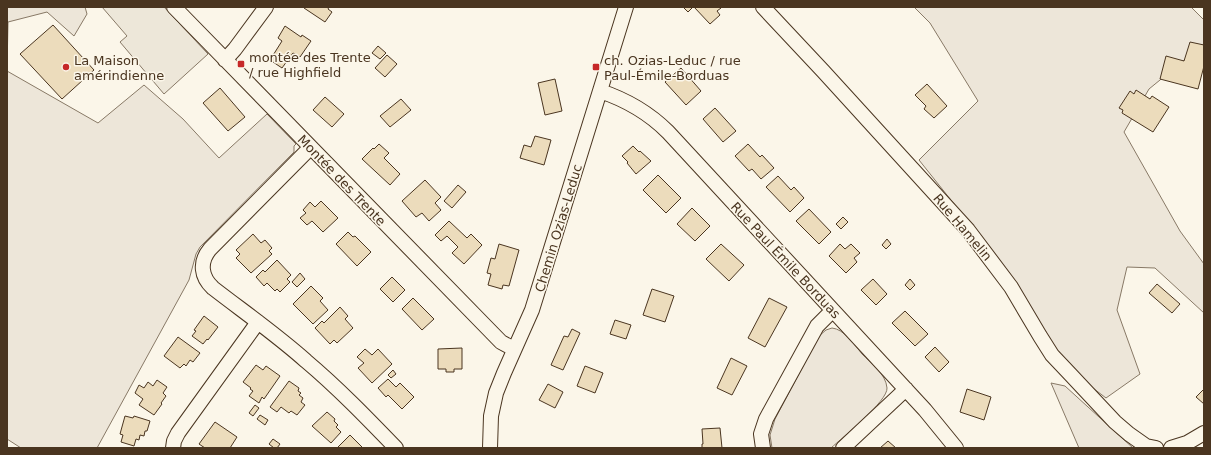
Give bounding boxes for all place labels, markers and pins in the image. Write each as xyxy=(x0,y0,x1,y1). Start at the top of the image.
place label: montée des Trente / rue Highfield xyxy=(249,50,371,80)
place label: La Maison amérindienne xyxy=(74,53,164,83)
place label: ch. Ozias-Leduc / rue Paul-Émile-Borduas xyxy=(604,53,741,83)
marker: montée des Trente / rue Highfield xyxy=(236,59,246,69)
marker: La Maison amérindienne xyxy=(61,62,71,72)
marker: ch. Ozias-Leduc / rue Paul-Émile-Borduas xyxy=(591,62,601,72)

